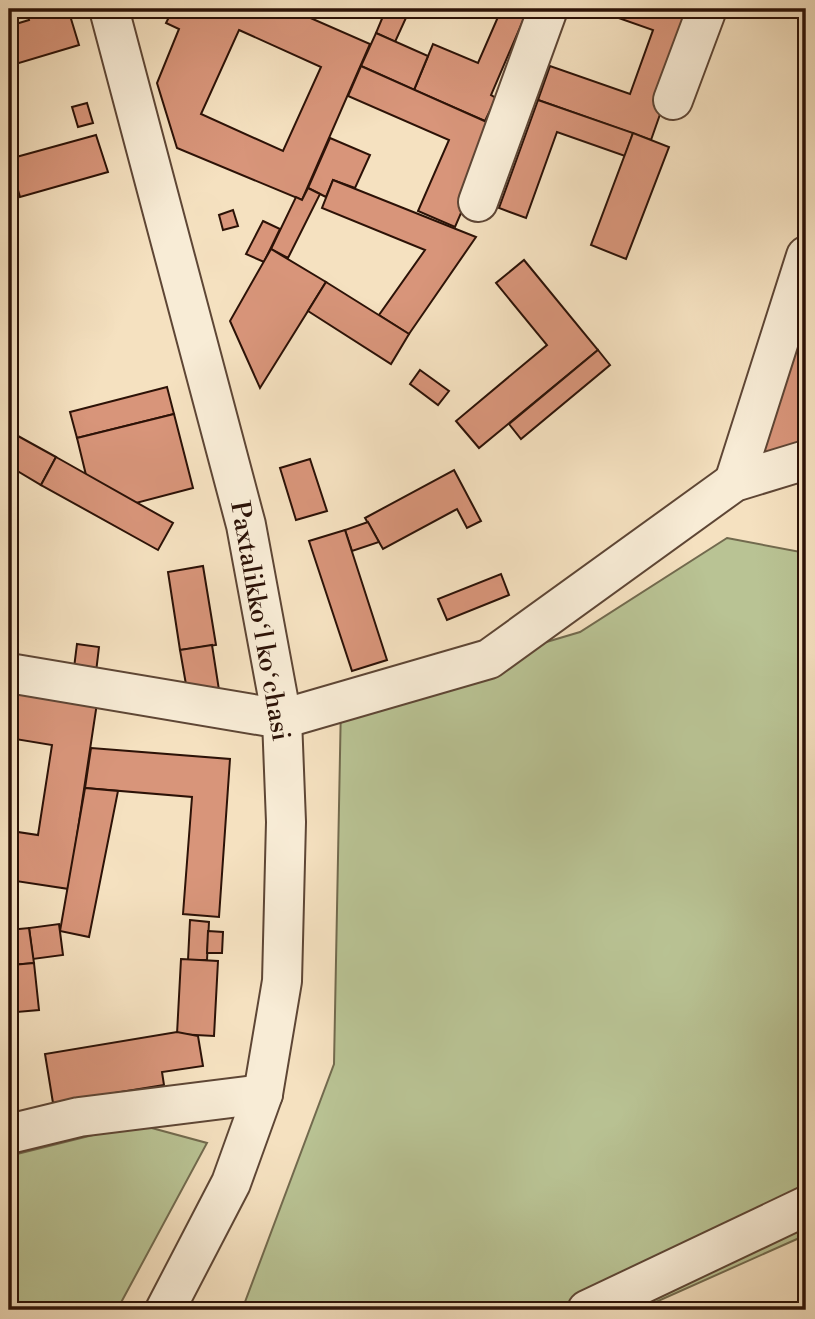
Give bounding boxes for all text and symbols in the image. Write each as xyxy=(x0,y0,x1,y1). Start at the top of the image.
street label: Paxtalikkoʻl koʻchasi xyxy=(223,499,297,743)

